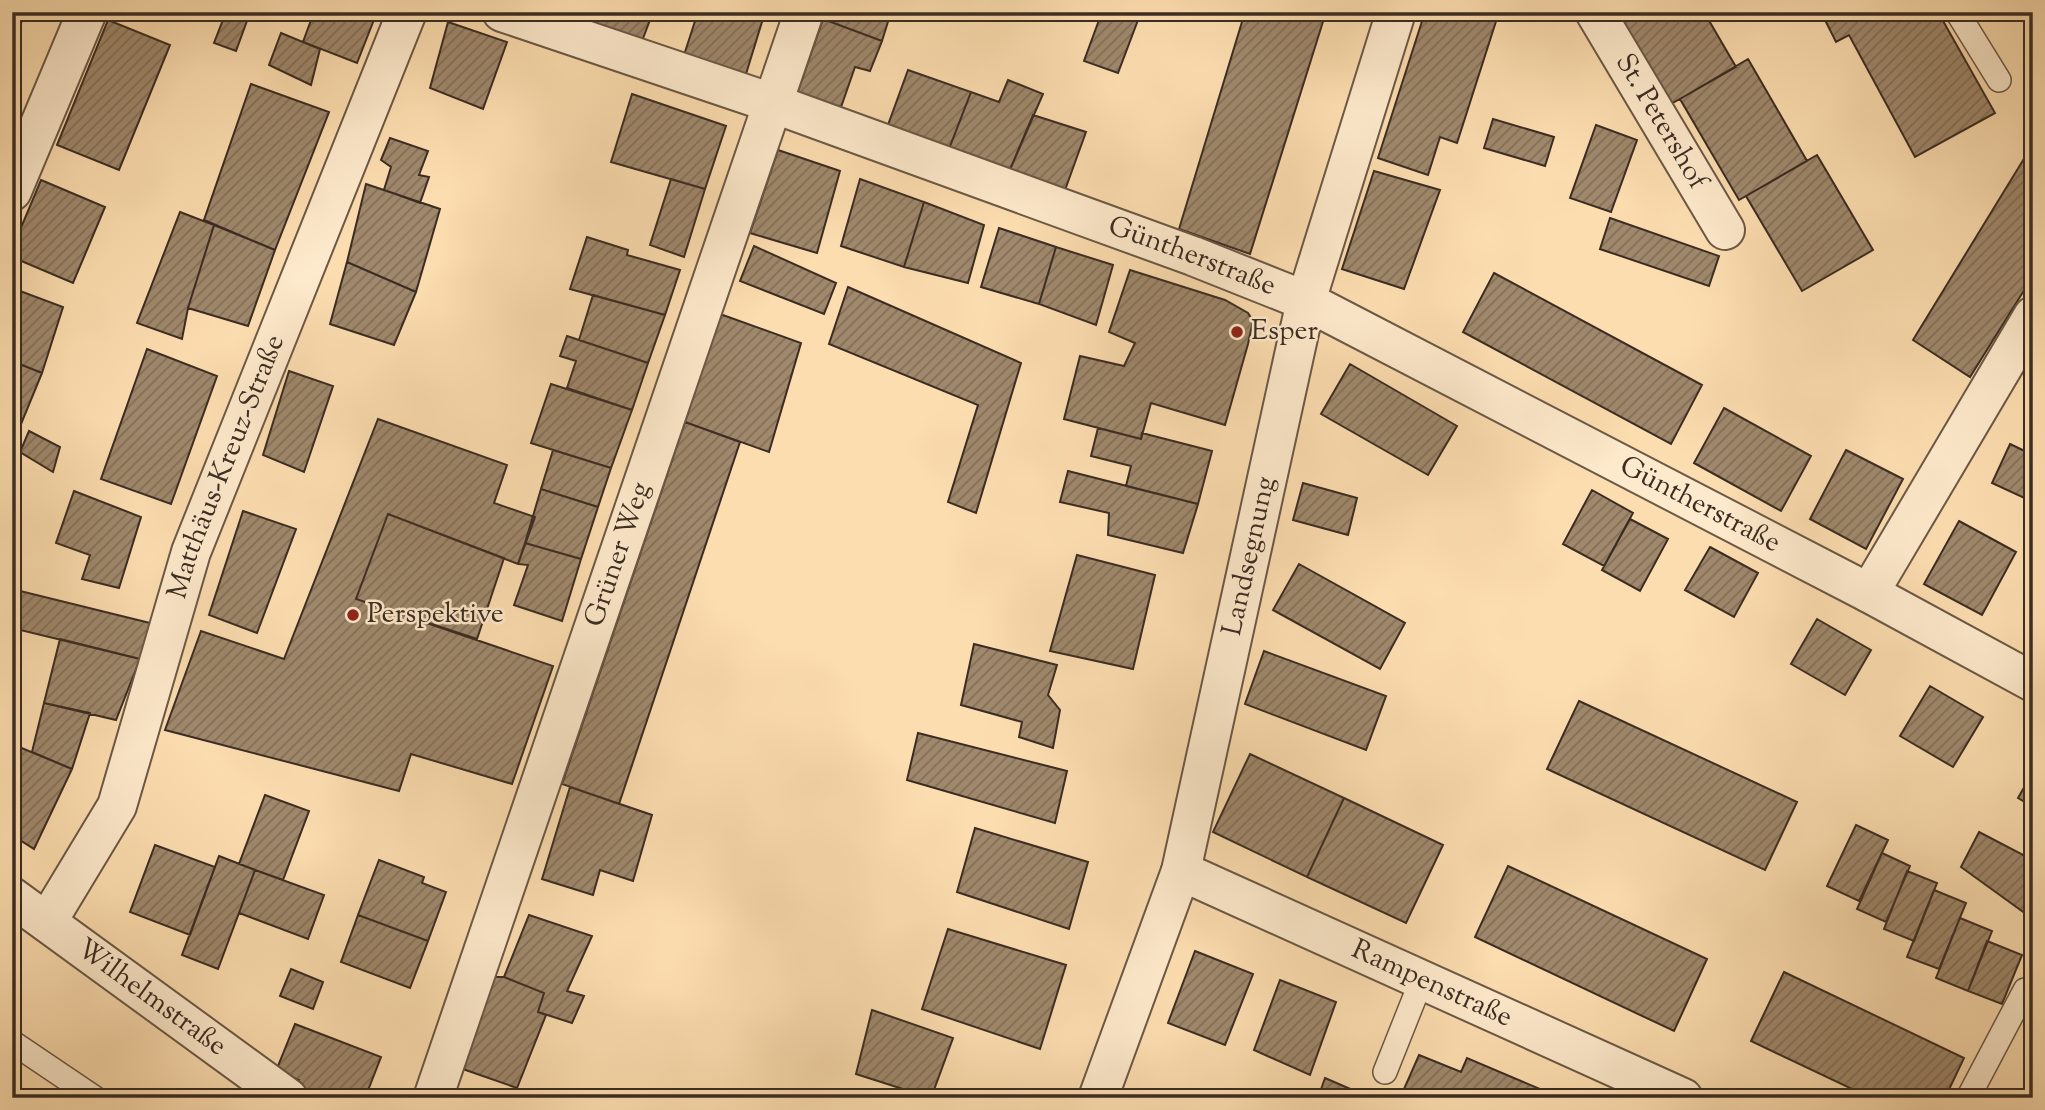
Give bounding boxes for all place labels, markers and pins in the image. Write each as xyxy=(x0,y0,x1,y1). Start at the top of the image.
place label: Esper xyxy=(1251,312,1319,352)
marker: Esper xyxy=(1229,324,1245,340)
place label: Perspektive xyxy=(367,595,504,635)
marker: Perspektive xyxy=(345,607,361,623)

